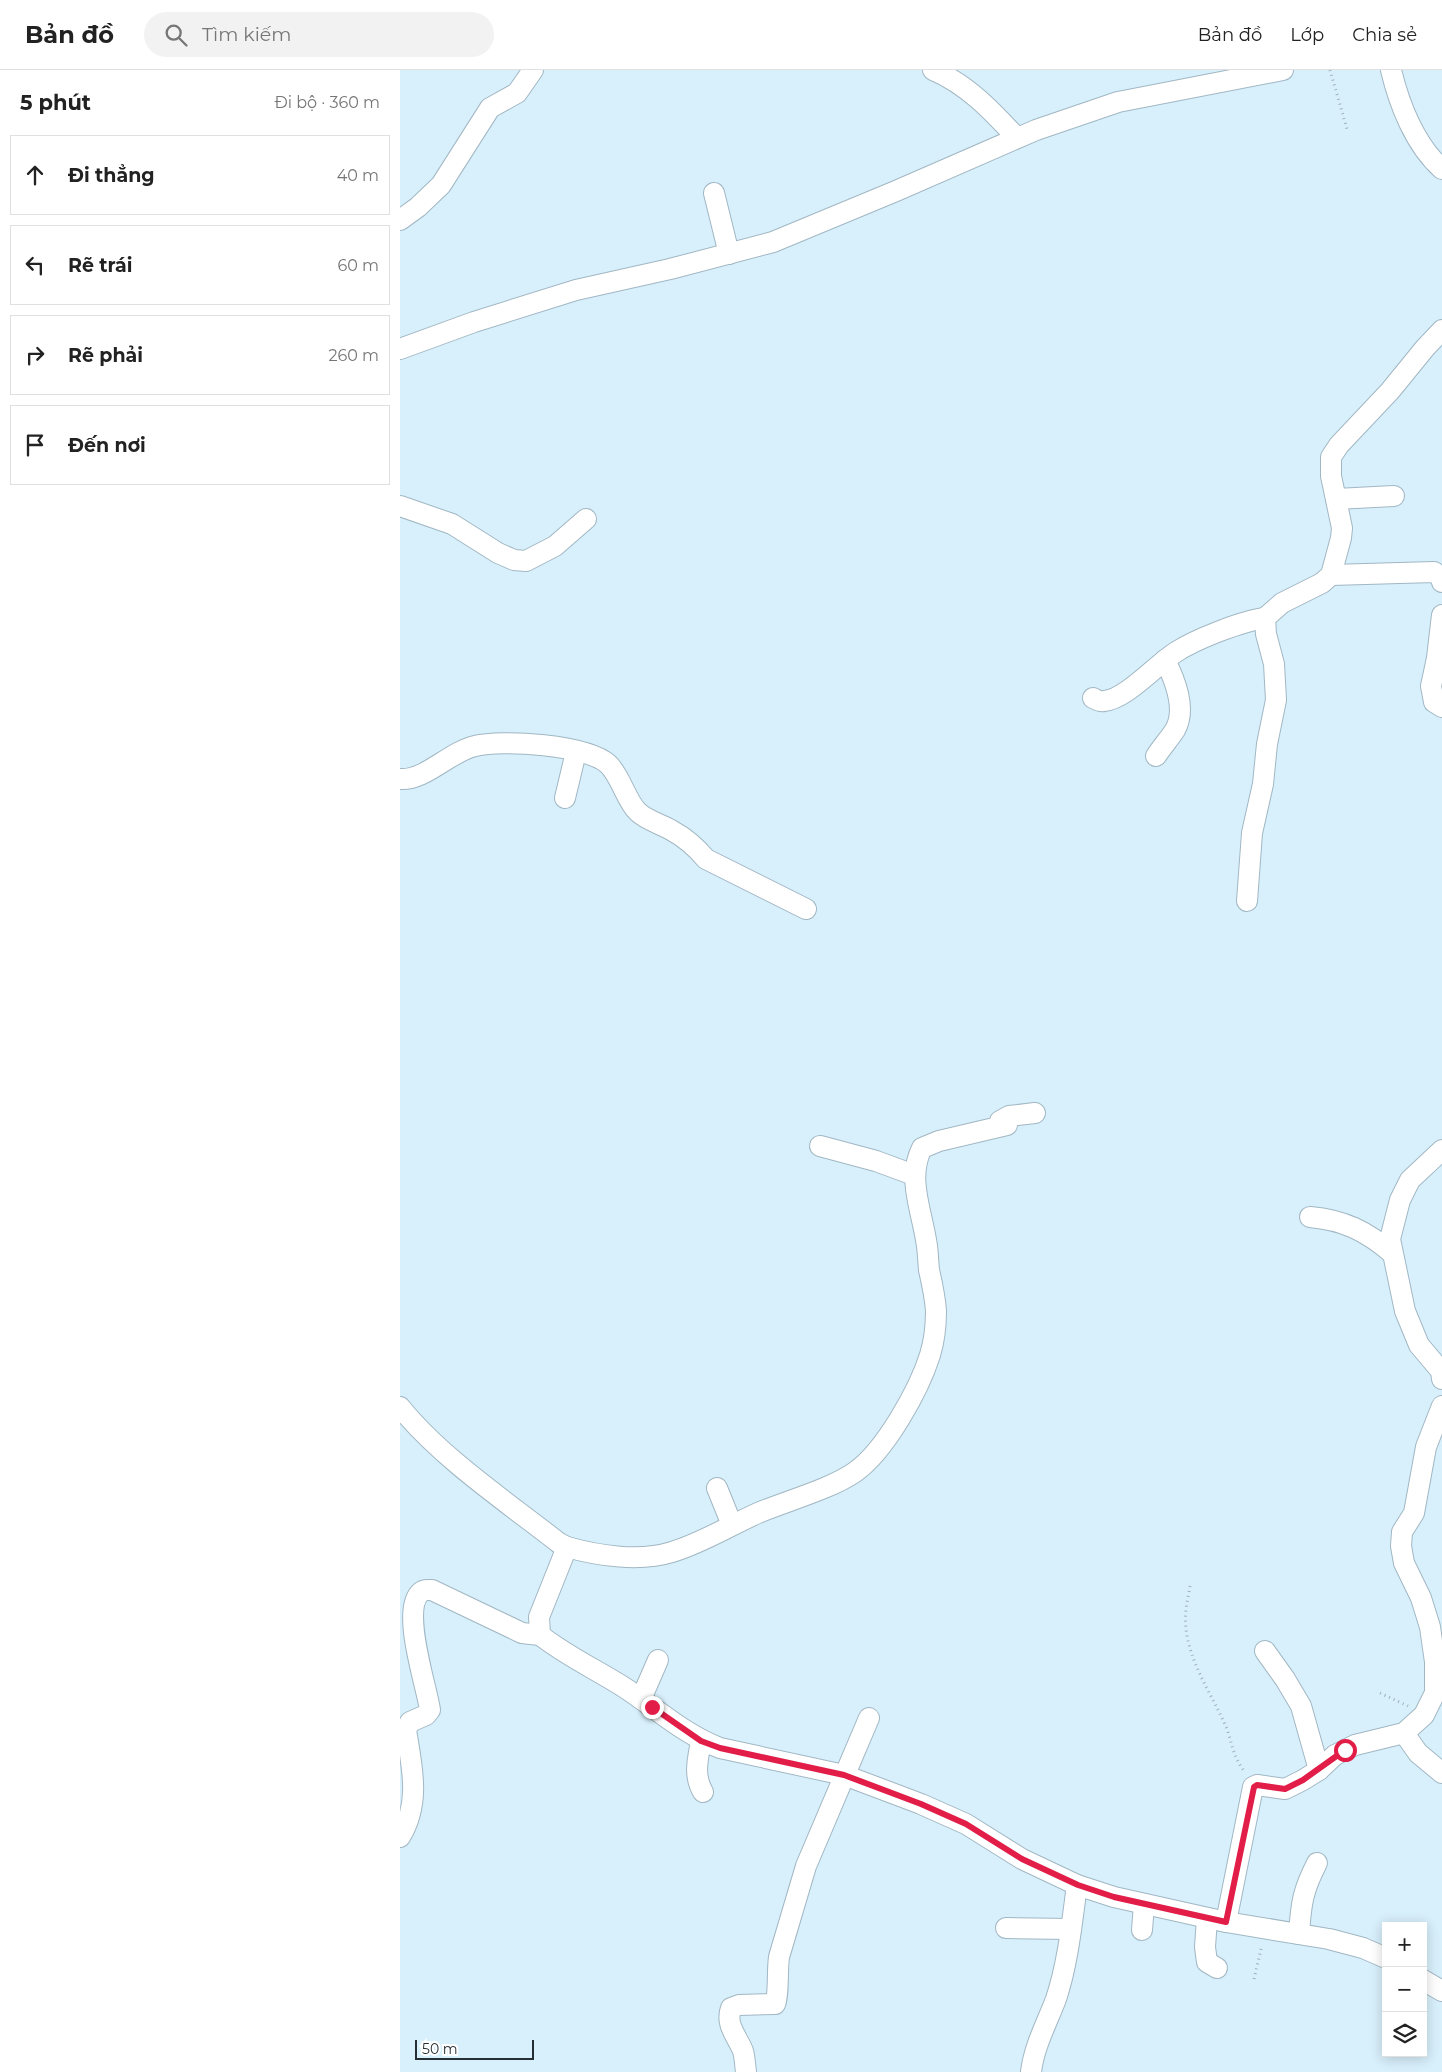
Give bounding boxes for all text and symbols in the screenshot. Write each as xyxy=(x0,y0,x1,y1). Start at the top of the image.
search box xyxy=(144,12,494,57)
text: Bản đồ xyxy=(25,20,114,49)
icon: search xyxy=(162,21,190,49)
text: Tìm kiếm xyxy=(202,23,291,46)
text: Bản đồ xyxy=(1198,24,1262,46)
text: Lớp xyxy=(1290,24,1324,46)
text: Chia sẻ xyxy=(1352,24,1417,46)
text: 5 phút xyxy=(20,90,91,115)
text: Đi bộ · 360 m xyxy=(274,93,380,112)
icon: ahead xyxy=(21,161,49,189)
text: Đi thẳng xyxy=(68,164,155,187)
text: 40 m xyxy=(337,166,379,185)
icon: left xyxy=(21,251,49,279)
text: Rẽ trái xyxy=(68,254,133,277)
text: 60 m xyxy=(337,256,379,275)
icon: right xyxy=(21,341,49,369)
text: Rẽ phải xyxy=(68,344,143,367)
text: 260 m xyxy=(328,346,379,365)
icon: arrive xyxy=(21,431,49,459)
text: Đến nơi xyxy=(68,434,146,457)
route end xyxy=(641,1696,664,1719)
route start xyxy=(1334,1739,1357,1762)
map controls xyxy=(1382,1922,1427,2057)
button: + xyxy=(1382,1922,1427,1967)
button: − xyxy=(1382,1967,1427,2012)
button: layers xyxy=(1382,2012,1427,2057)
scale bar xyxy=(415,2037,534,2060)
text: 50 m xyxy=(422,2040,458,2058)

